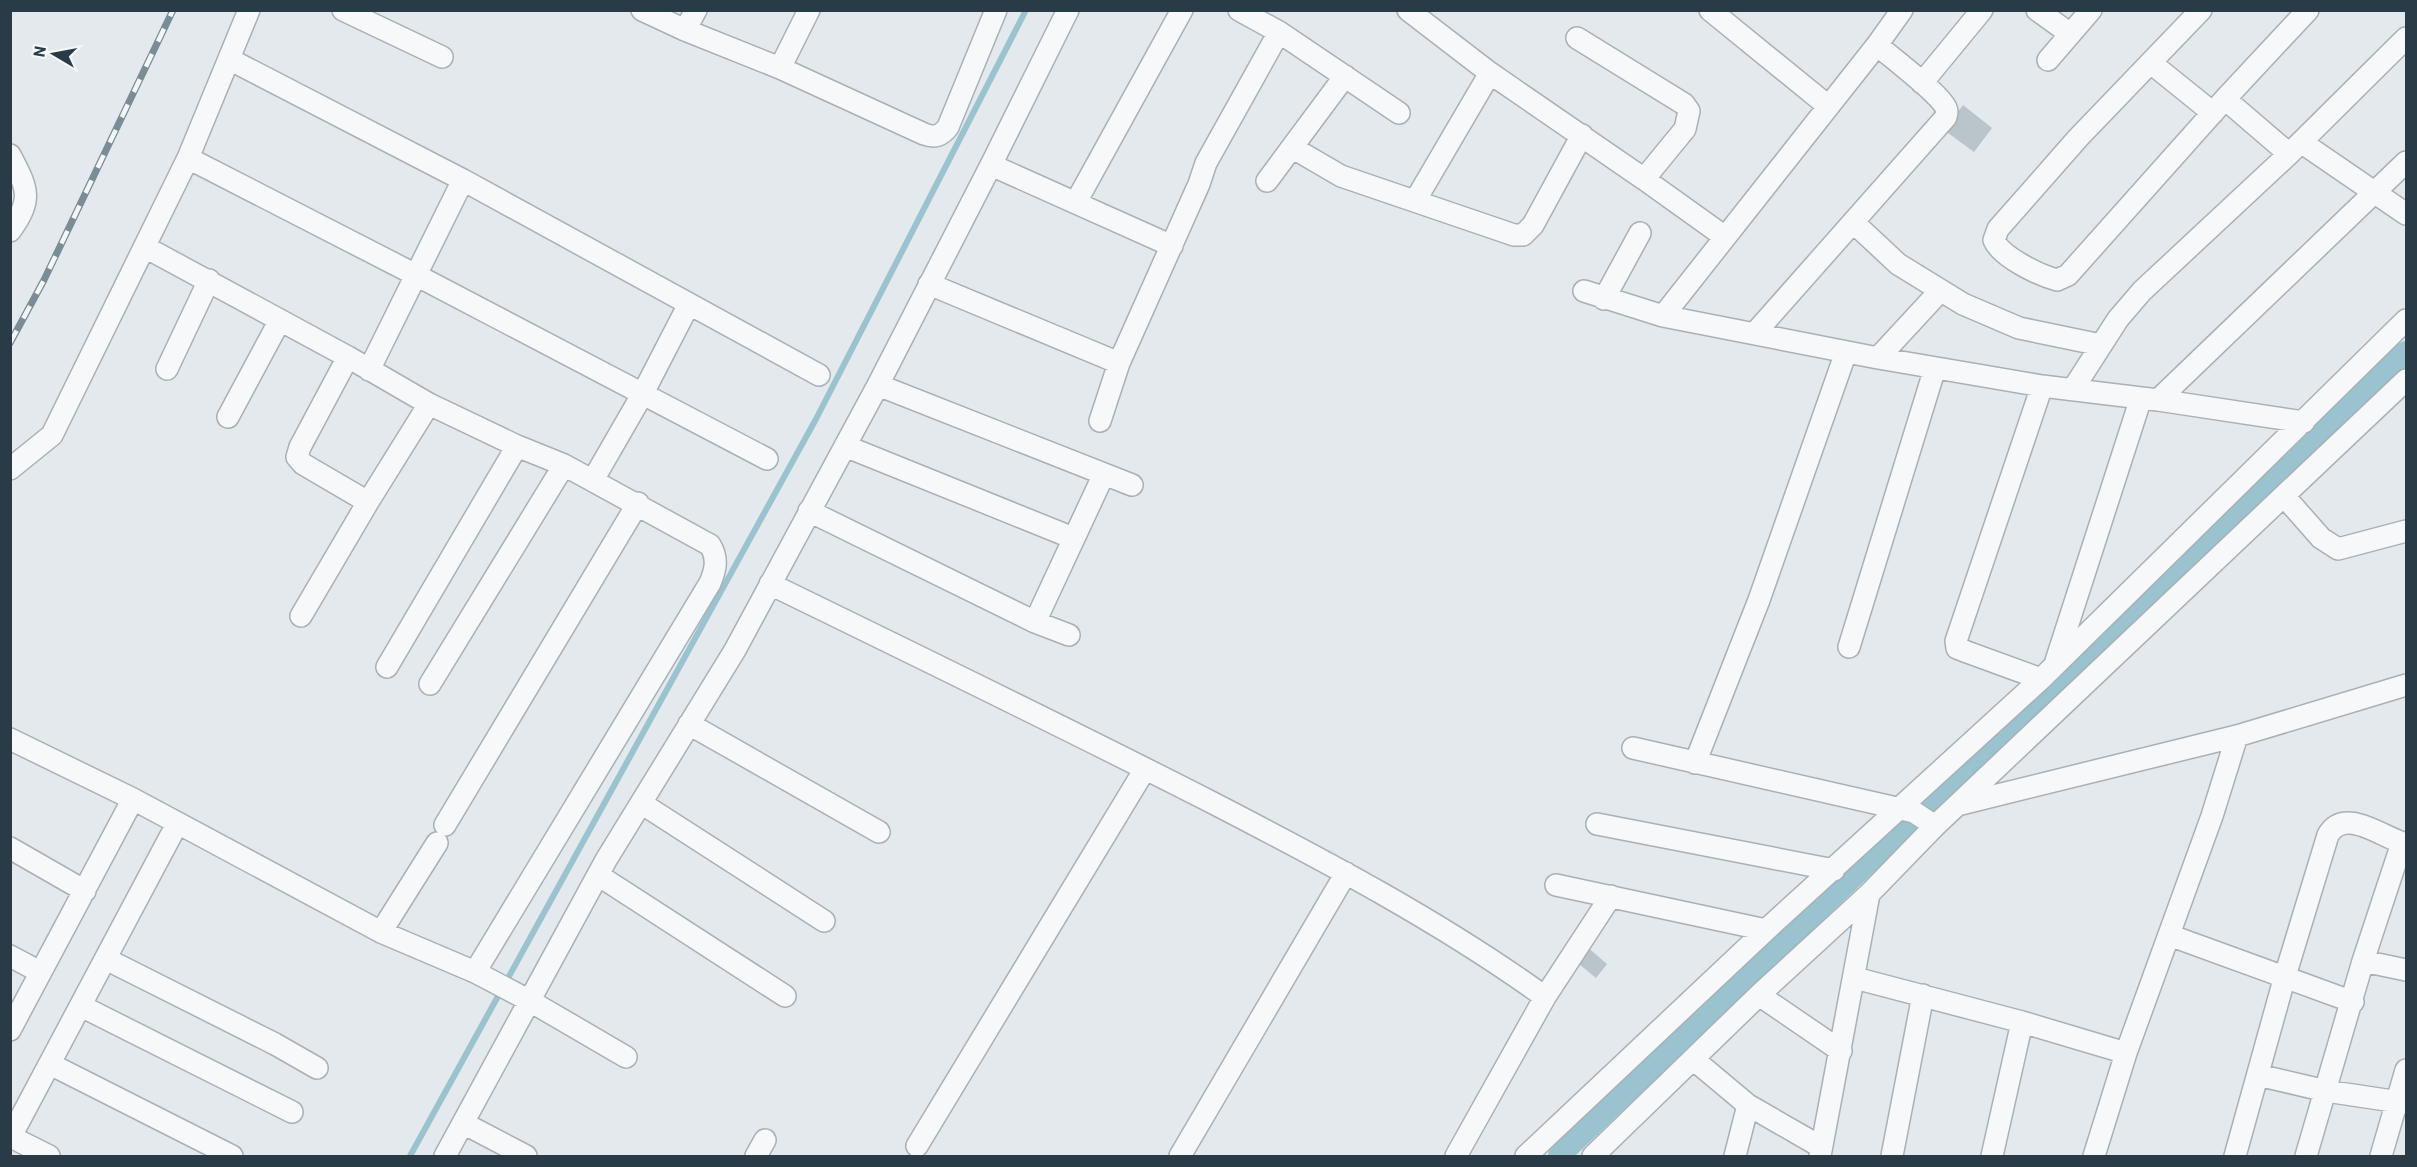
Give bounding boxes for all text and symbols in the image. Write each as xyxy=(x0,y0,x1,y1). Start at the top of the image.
north arrow xyxy=(24,24,84,84)
text: N xyxy=(28,44,49,58)

